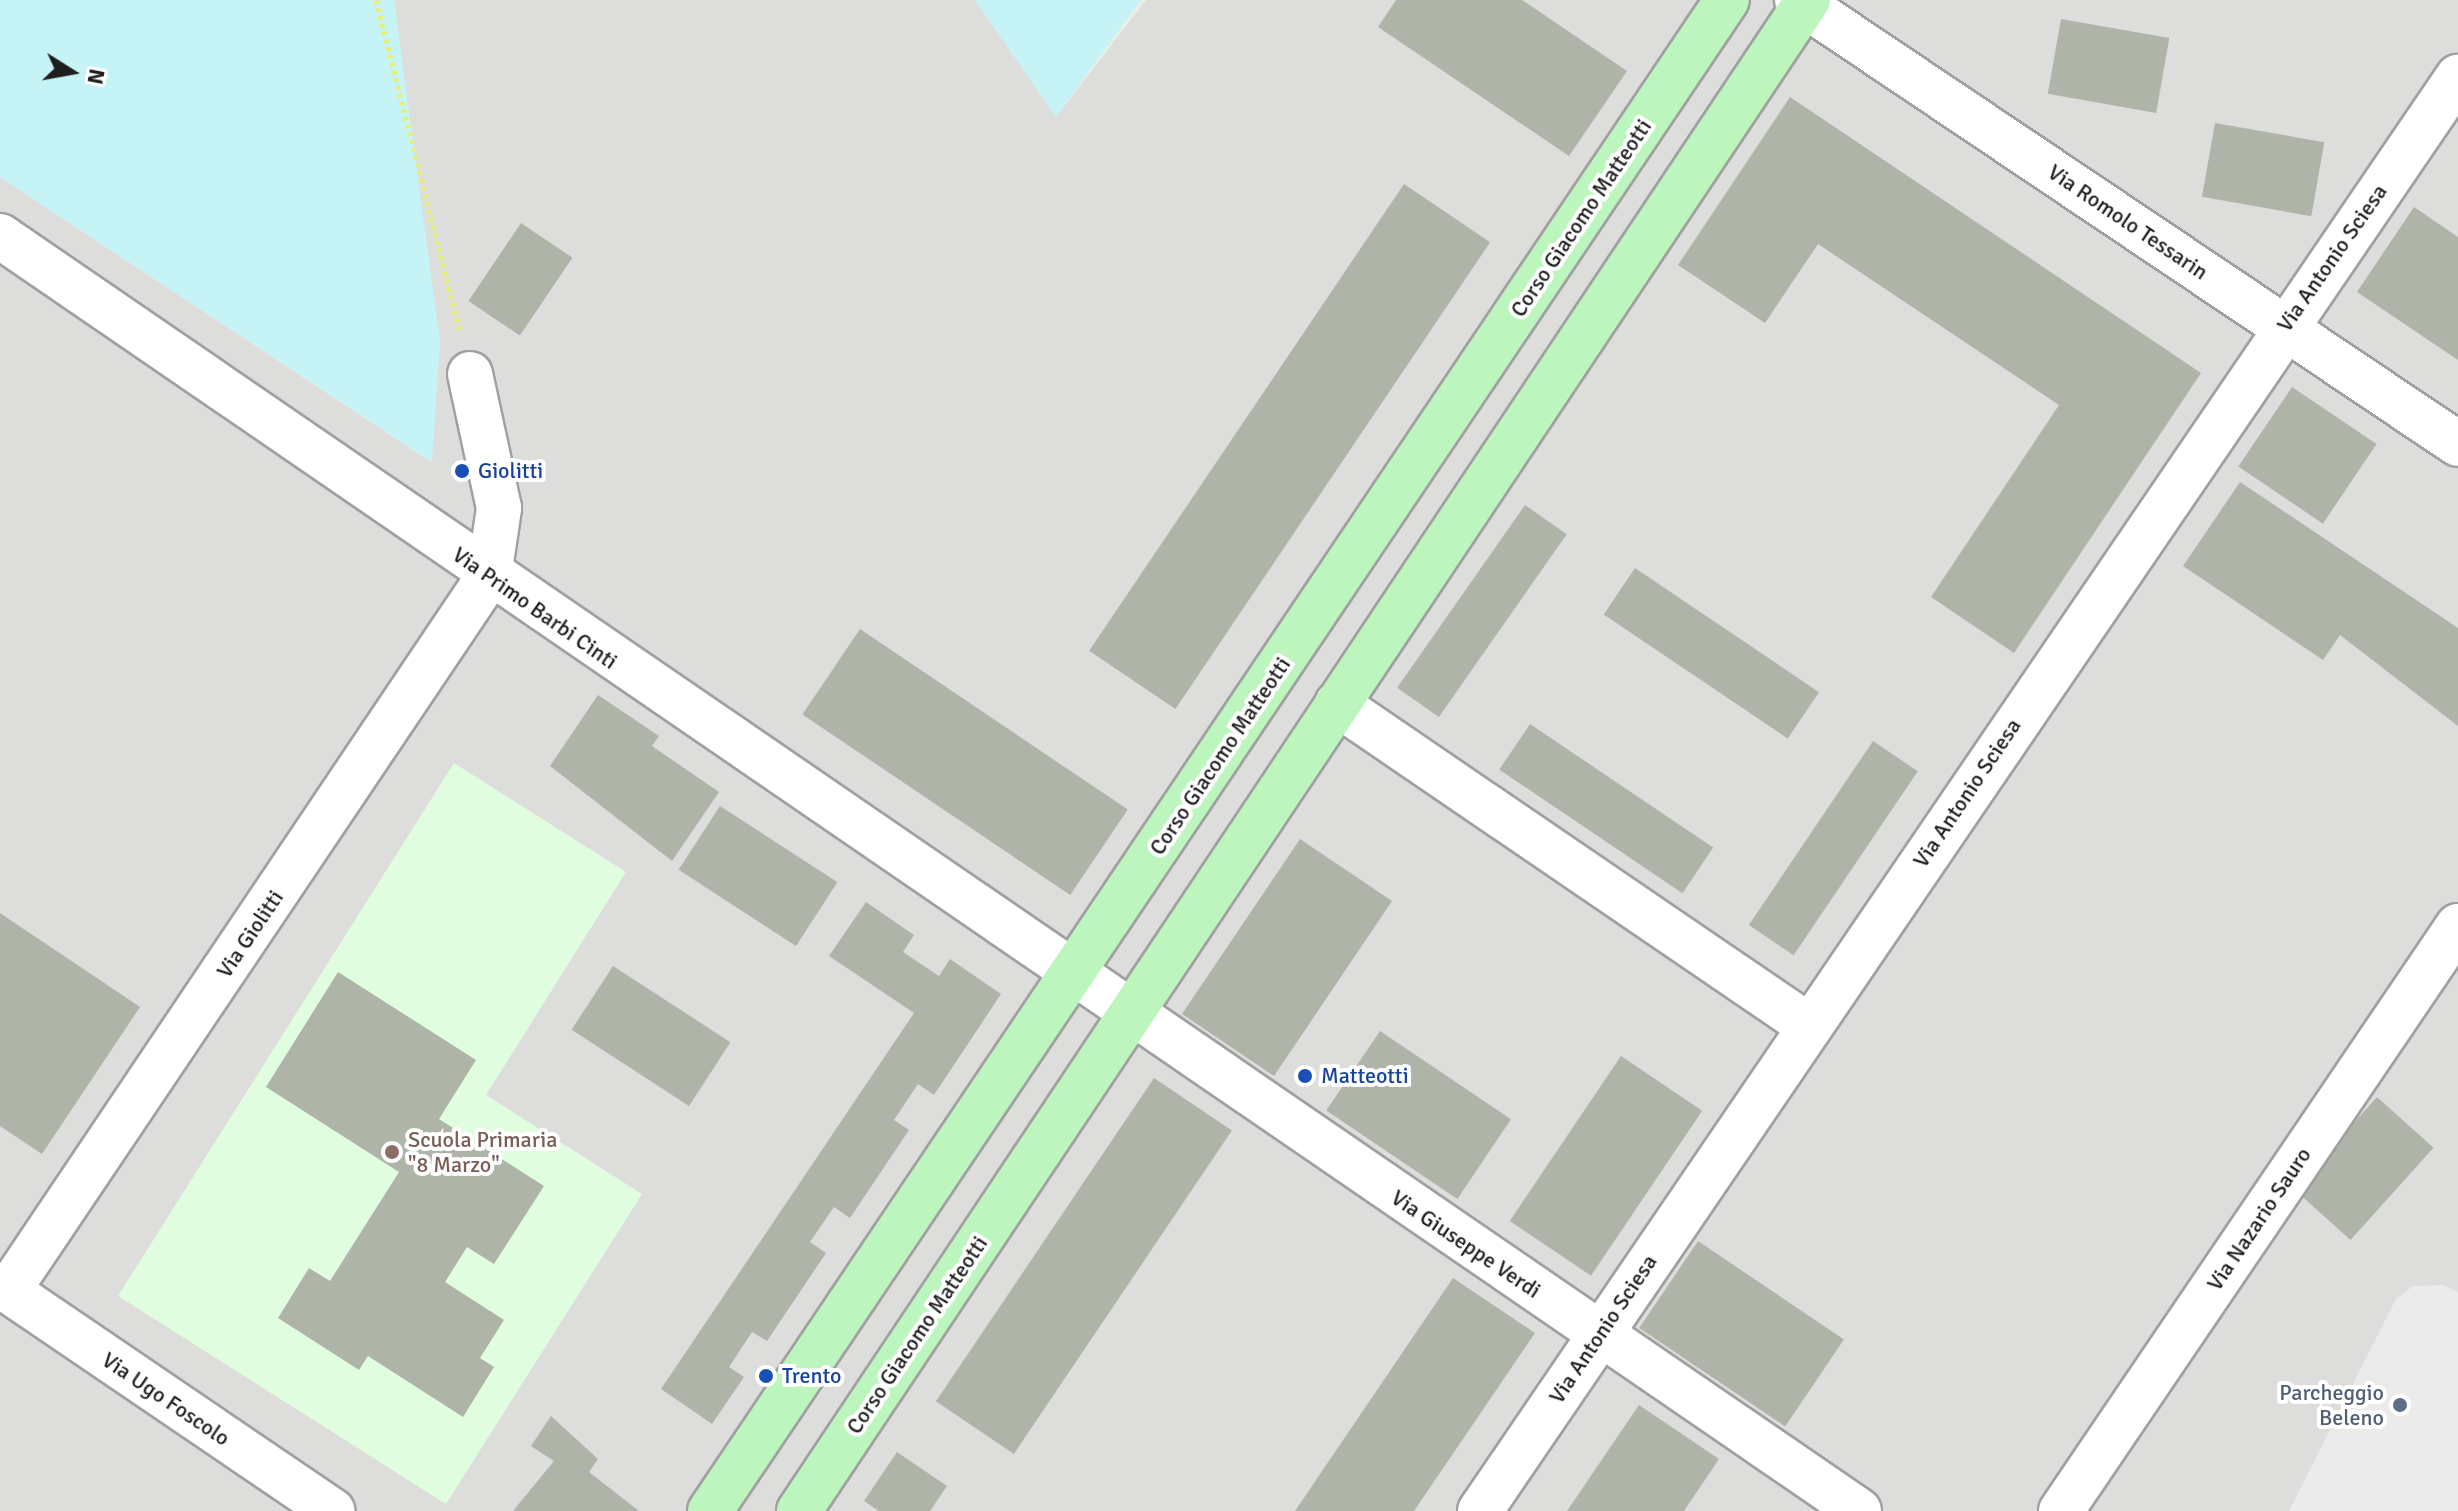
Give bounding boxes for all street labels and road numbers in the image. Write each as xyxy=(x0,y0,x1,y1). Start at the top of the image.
street label: Corso Giacomo Matteotti xyxy=(1505,114,1657,322)
street label: Via Romolo Tessarin xyxy=(2043,159,2213,285)
street label: Via Antonio Sciesa xyxy=(2271,179,2393,337)
street label: Via Primo Barbi Cinti xyxy=(448,541,622,675)
street label: Corso Giacomo Matteotti xyxy=(1144,652,1296,860)
street label: Via Antonio Sciesa xyxy=(1907,714,2027,872)
street label: Via Giolitti xyxy=(211,885,289,983)
street label: Via Nazario Sauro xyxy=(2201,1142,2317,1296)
street label: Via Giuseppe Verdi xyxy=(1386,1184,1546,1304)
street label: Corso Giacomo Matteotti xyxy=(841,1231,993,1439)
street label: Via Antonio Sciesa xyxy=(1543,1250,1663,1408)
street label: Via Ugo Foscolo xyxy=(97,1347,235,1451)

